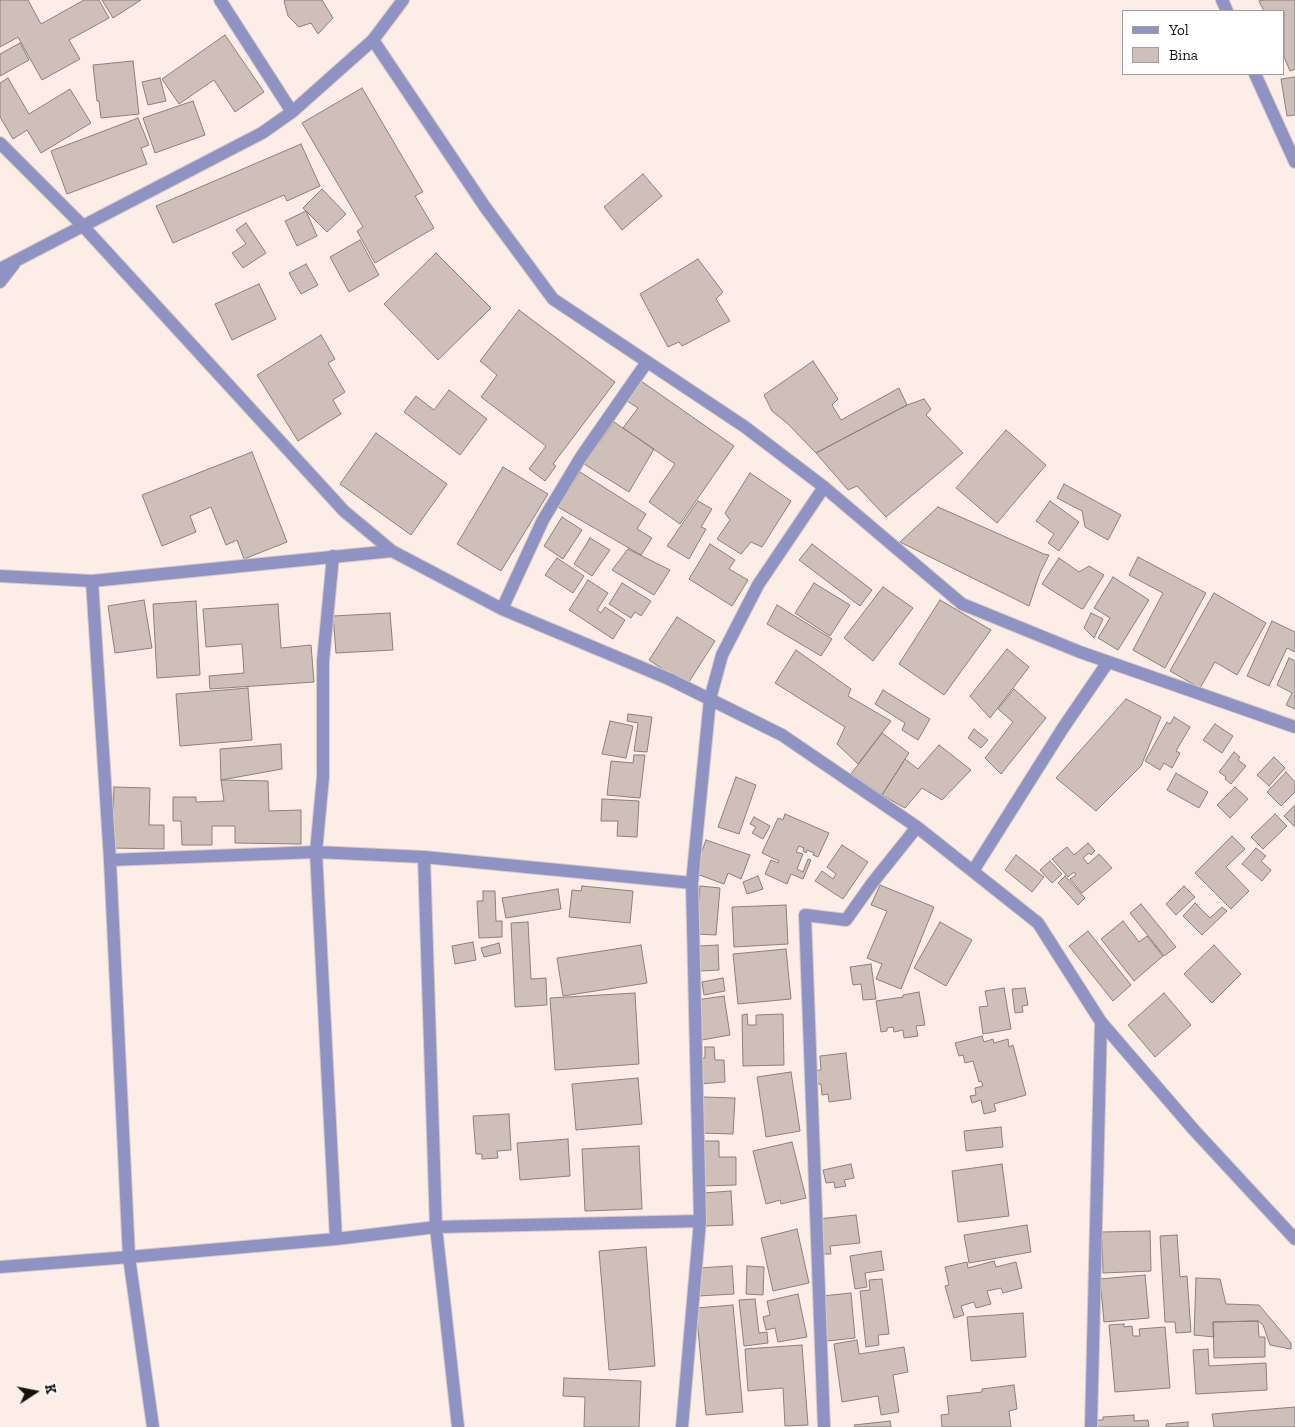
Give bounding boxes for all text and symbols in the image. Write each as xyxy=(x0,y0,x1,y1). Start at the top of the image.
legend xyxy=(1122,10,1285,75)
text: Yol xyxy=(1169,21,1189,39)
text: Bina xyxy=(1169,46,1198,64)
north arrow xyxy=(10,1367,60,1417)
text: K xyxy=(41,1383,59,1395)

